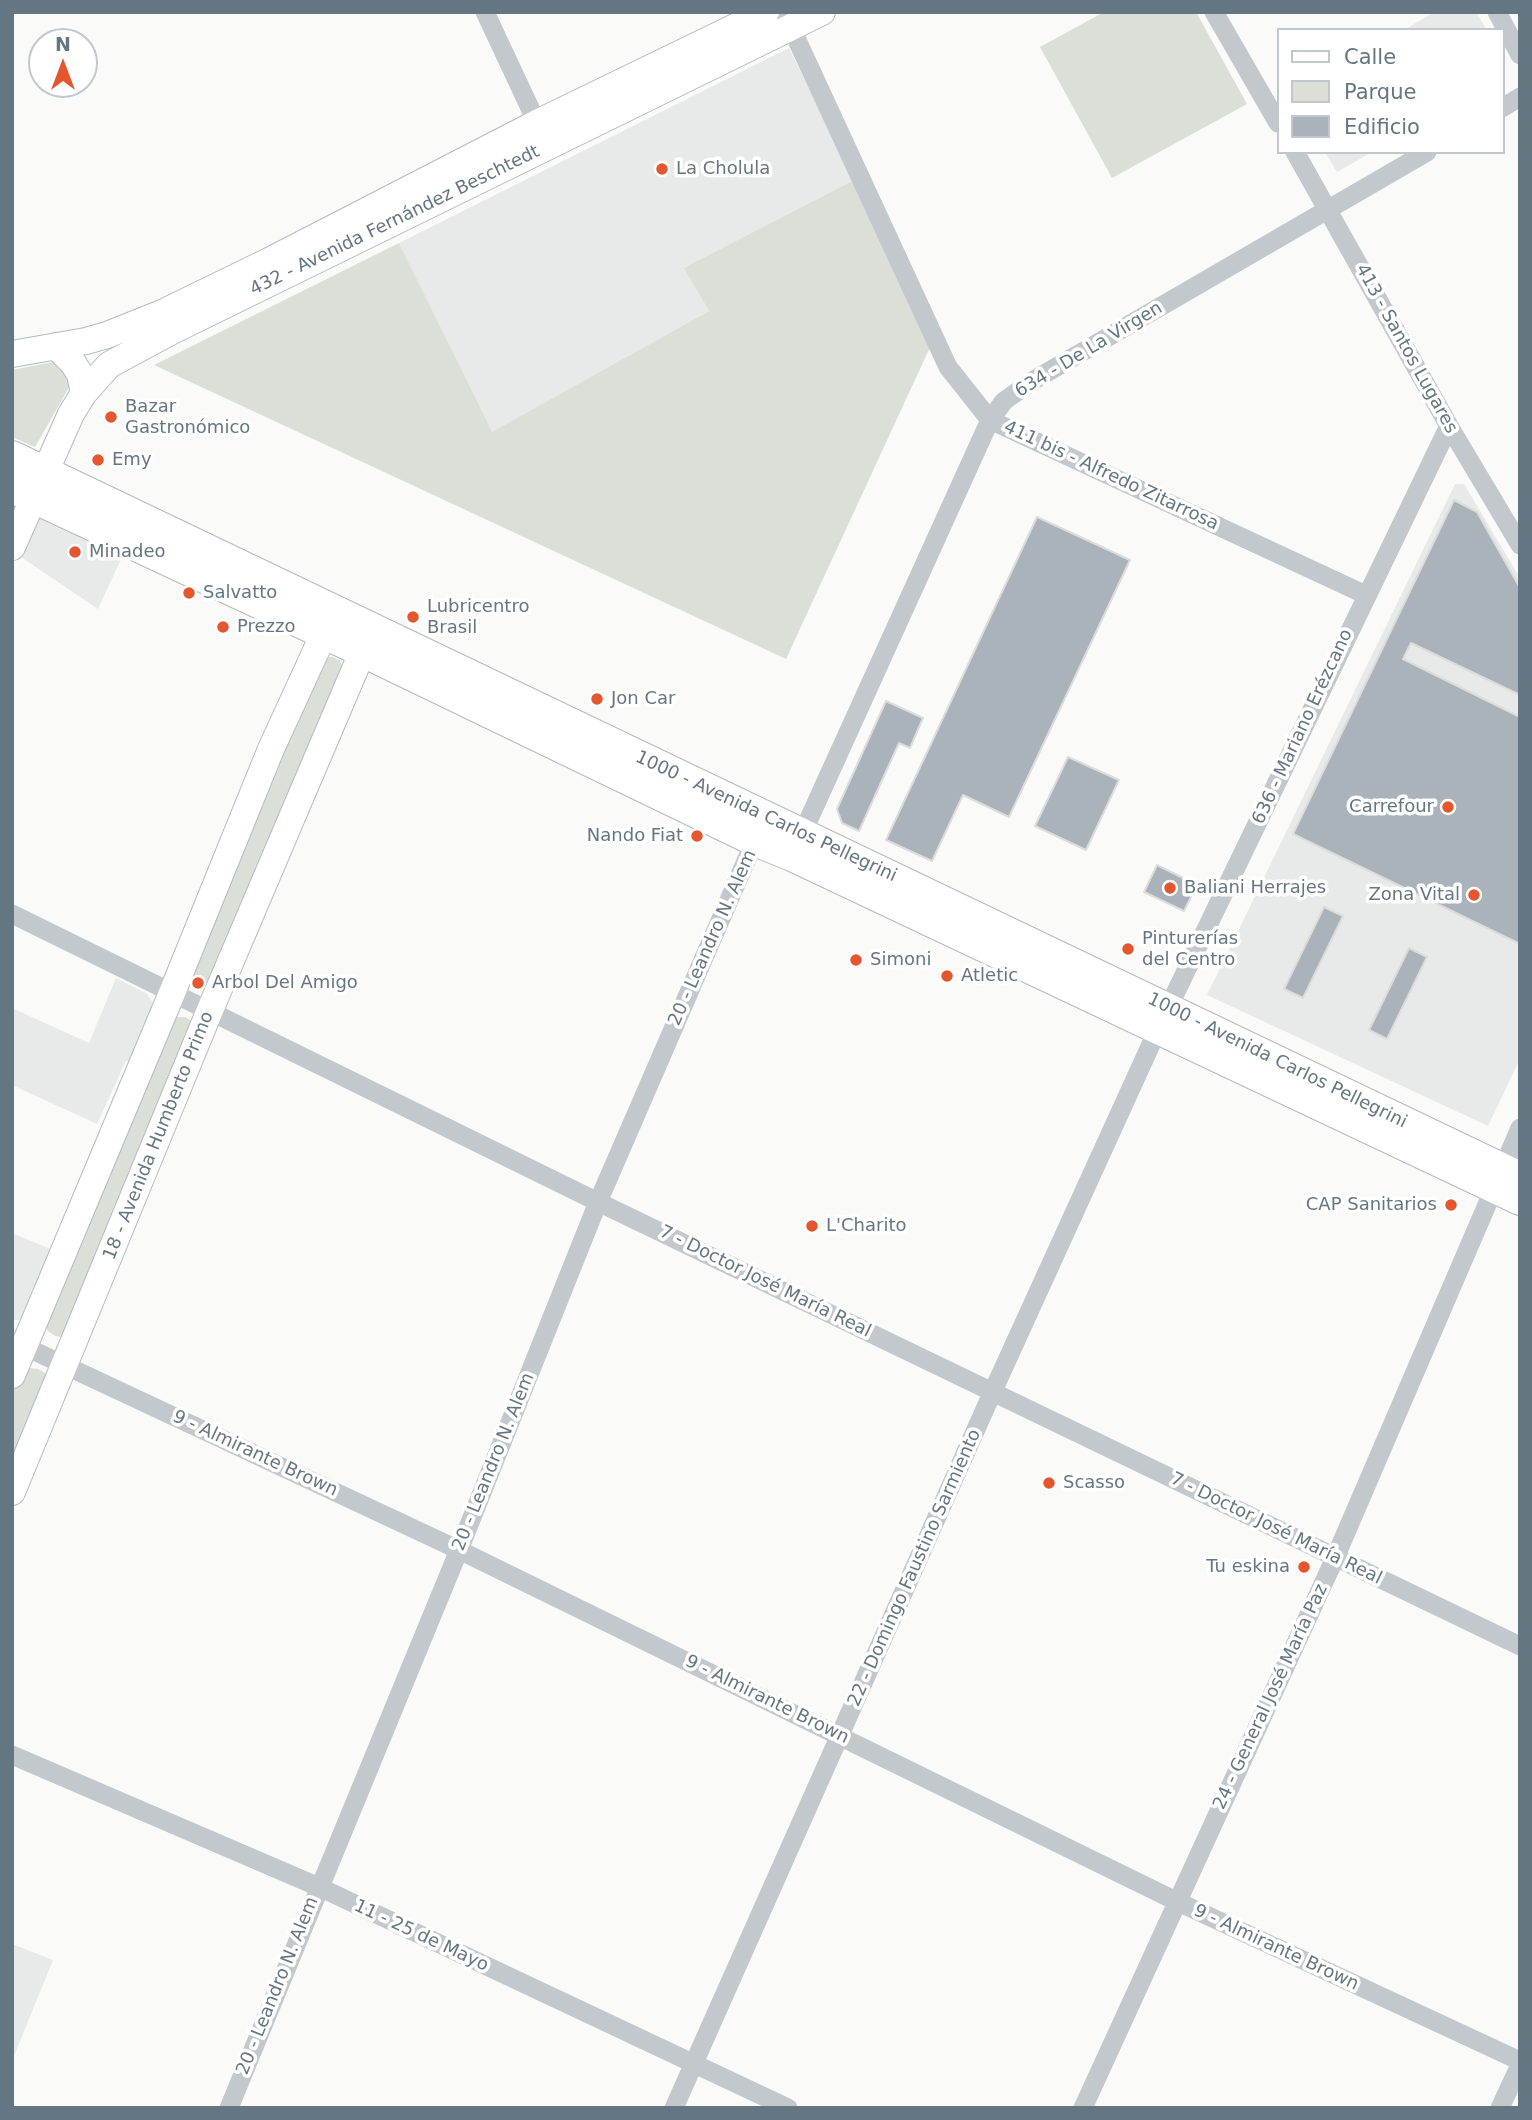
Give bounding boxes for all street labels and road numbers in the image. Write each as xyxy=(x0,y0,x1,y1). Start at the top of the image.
street label: 432 - Avenida Fernández Beschtedt xyxy=(247,141,543,301)
street label: 413 - Santos Lugares xyxy=(1350,261,1462,437)
street label: 634 - De La Virgen xyxy=(1012,298,1166,402)
street label: 411 bis - Alfredo Zitarrosa xyxy=(1000,417,1222,535)
street label: 636 - Mariano Erézcano xyxy=(1248,626,1358,828)
street label: 1000 - Avenida Carlos Pellegrini xyxy=(632,747,900,887)
street label: 20 - Leandro N. Alem xyxy=(664,847,762,1029)
street label: 1000 - Avenida Carlos Pellegrini xyxy=(1144,989,1410,1133)
street label: 18 - Avenida Humberto Primo xyxy=(99,1009,219,1263)
street label: 7 - Doctor José María Real xyxy=(656,1221,874,1343)
street label: 20 - Leandro N. Alem xyxy=(448,1370,540,1554)
street label: 9 - Almirante Brown xyxy=(169,1406,341,1502)
street label: 22 - Domingo Faustino Sarmiento xyxy=(844,1426,986,1710)
street label: 7 - Doctor José María Real xyxy=(1167,1468,1385,1590)
street label: 24 - General José María Paz xyxy=(1209,1581,1333,1813)
street label: 9 - Almirante Brown xyxy=(682,1651,852,1749)
street label: 20 - Leandro N. Alem xyxy=(232,1894,324,2078)
street label: 11 - 25 de Mayo xyxy=(350,1895,492,1977)
street label: 9 - Almirante Brown xyxy=(1190,1900,1362,1996)

